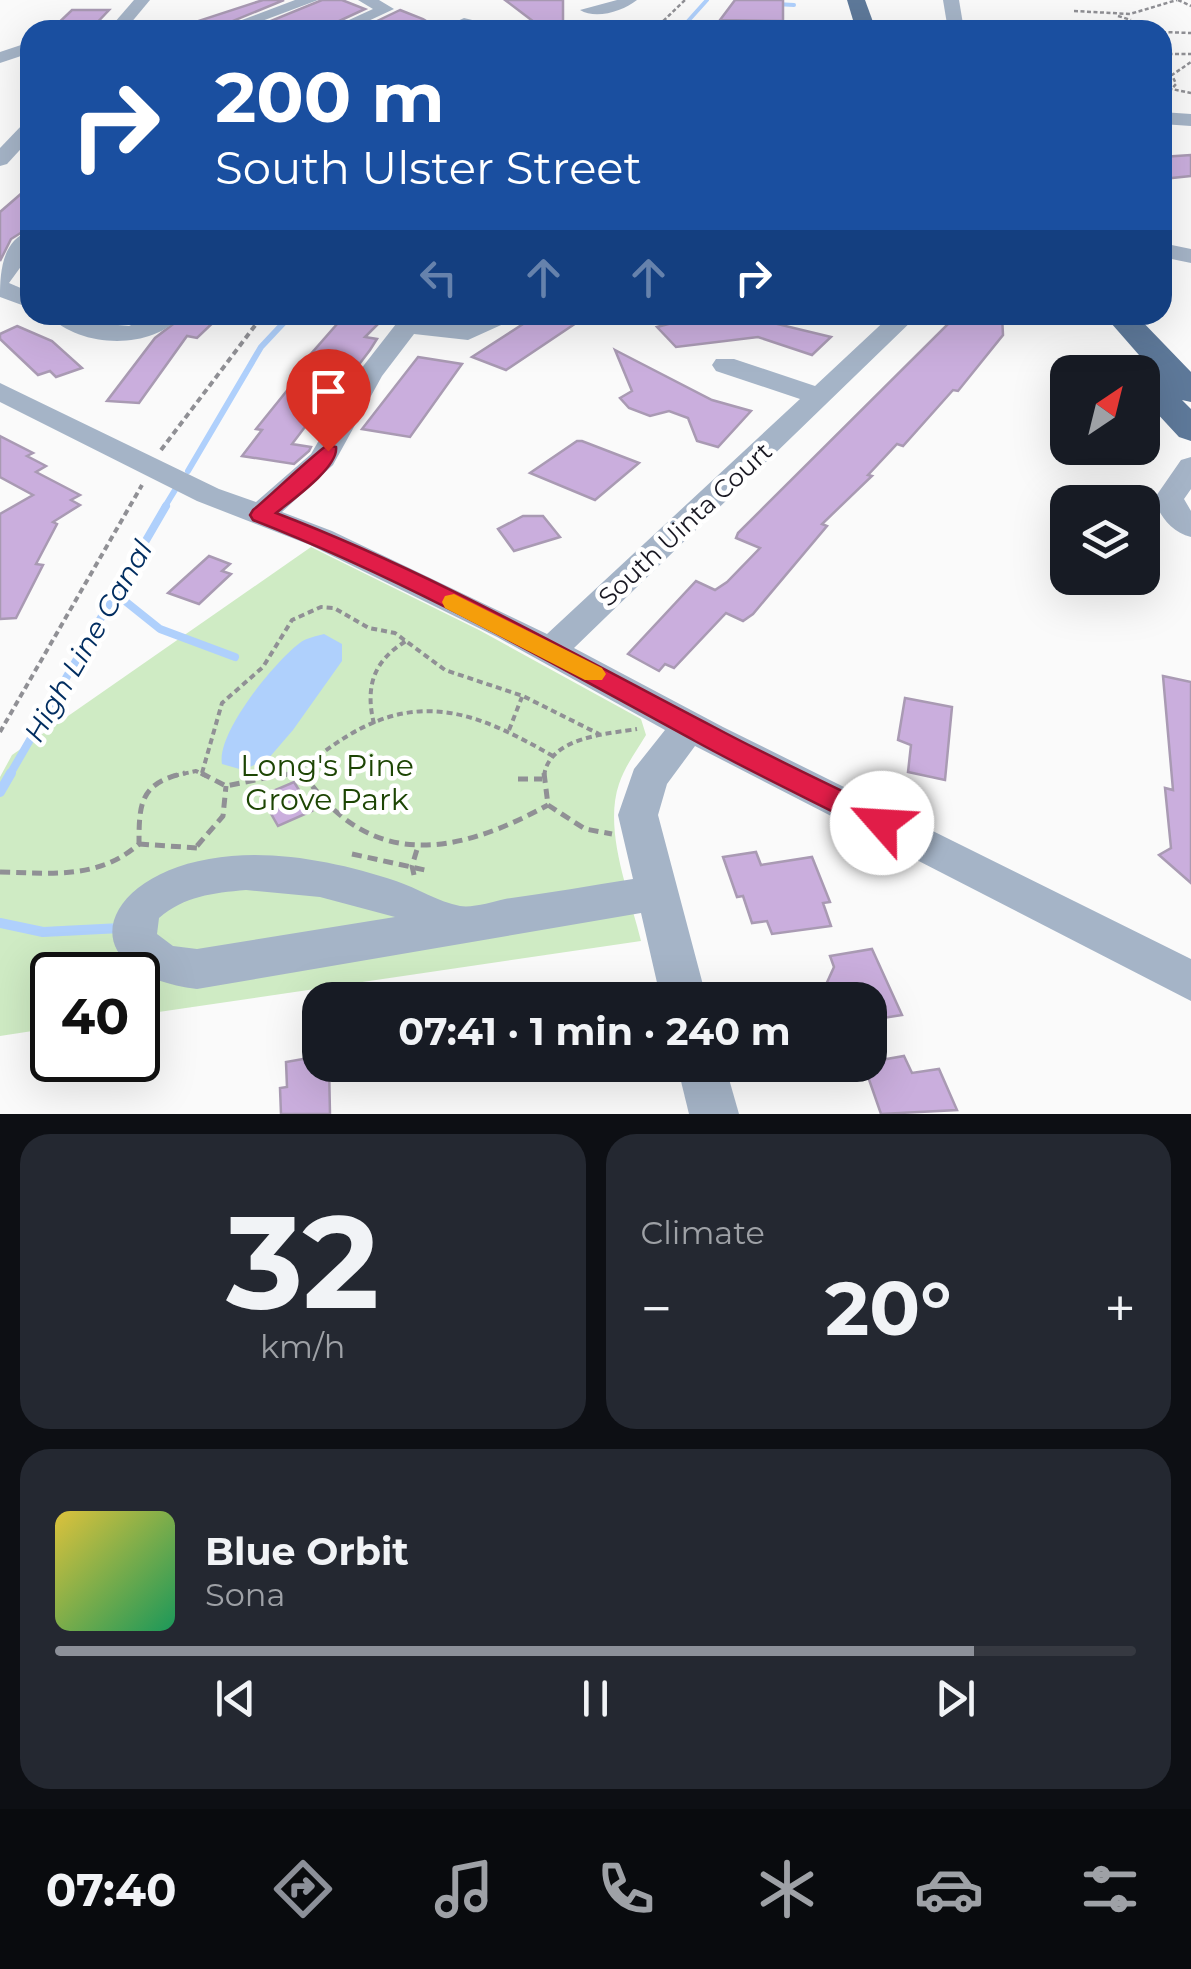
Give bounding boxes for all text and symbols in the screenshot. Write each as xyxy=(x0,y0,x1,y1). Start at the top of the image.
text: 200 m xyxy=(215,54,445,140)
icon: right xyxy=(50,60,180,190)
text: South Ulster Street xyxy=(215,140,642,195)
icon: left xyxy=(411,250,466,305)
icon: ahead xyxy=(516,250,571,305)
icon: ahead xyxy=(621,250,676,305)
icon: right xyxy=(726,250,781,305)
pin xyxy=(286,349,371,452)
north arrow xyxy=(1050,355,1160,465)
map controls xyxy=(1050,355,1160,595)
icon: arrive xyxy=(301,364,356,419)
street label: South Uinta Court xyxy=(592,436,778,612)
button: layers xyxy=(1050,485,1160,595)
water label: High Line Canal xyxy=(17,534,160,748)
park label: Long's Pine Grove Park xyxy=(240,747,414,818)
position arrow xyxy=(830,771,934,875)
speed limit sign: 40 xyxy=(30,952,160,1082)
text: 07:41 · 1 min · 240 m xyxy=(398,1008,791,1055)
text: 32 xyxy=(226,1182,379,1341)
text: Climate xyxy=(641,1213,765,1252)
text: 20° xyxy=(825,1262,952,1354)
text: − xyxy=(641,1275,672,1342)
text: + xyxy=(1104,1275,1136,1342)
text: km/h xyxy=(260,1327,345,1366)
text: Blue Orbit xyxy=(205,1528,409,1575)
text: Sona xyxy=(205,1575,285,1614)
icon: previous xyxy=(208,1671,263,1726)
icon: pause xyxy=(568,1671,623,1726)
icon: next xyxy=(928,1671,983,1726)
icon: directions xyxy=(268,1854,338,1924)
icon: music xyxy=(429,1854,499,1924)
icon: phone xyxy=(591,1854,661,1924)
icon: climate xyxy=(752,1854,822,1924)
icon: car xyxy=(914,1854,984,1924)
icon: filters xyxy=(1075,1854,1145,1924)
text: 07:40 xyxy=(46,1862,176,1917)

